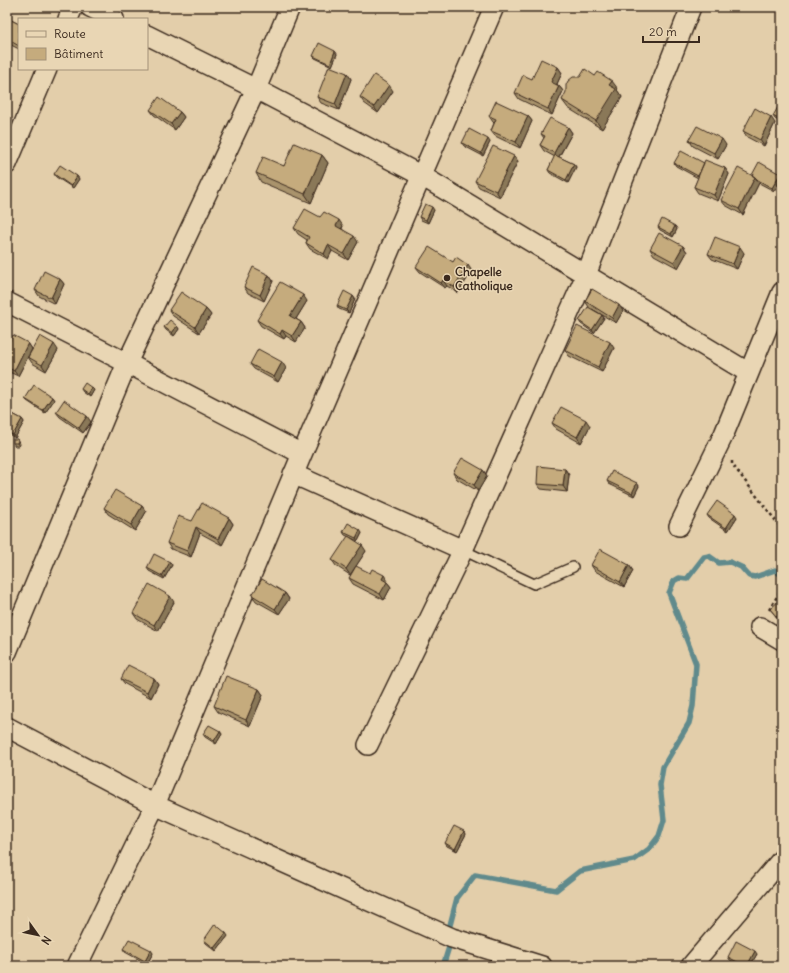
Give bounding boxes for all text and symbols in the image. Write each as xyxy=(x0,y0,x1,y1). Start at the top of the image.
legend xyxy=(18,18,148,70)
scale bar xyxy=(643,18,699,44)
text: 20 m xyxy=(649,24,677,39)
text: Route xyxy=(54,26,86,41)
text: Bâtiment xyxy=(54,46,103,61)
place label: Chapelle Catholique xyxy=(455,264,513,294)
marker: Chapelle Catholique xyxy=(442,273,452,283)
north arrow xyxy=(18,915,58,955)
text: N xyxy=(38,933,54,947)

